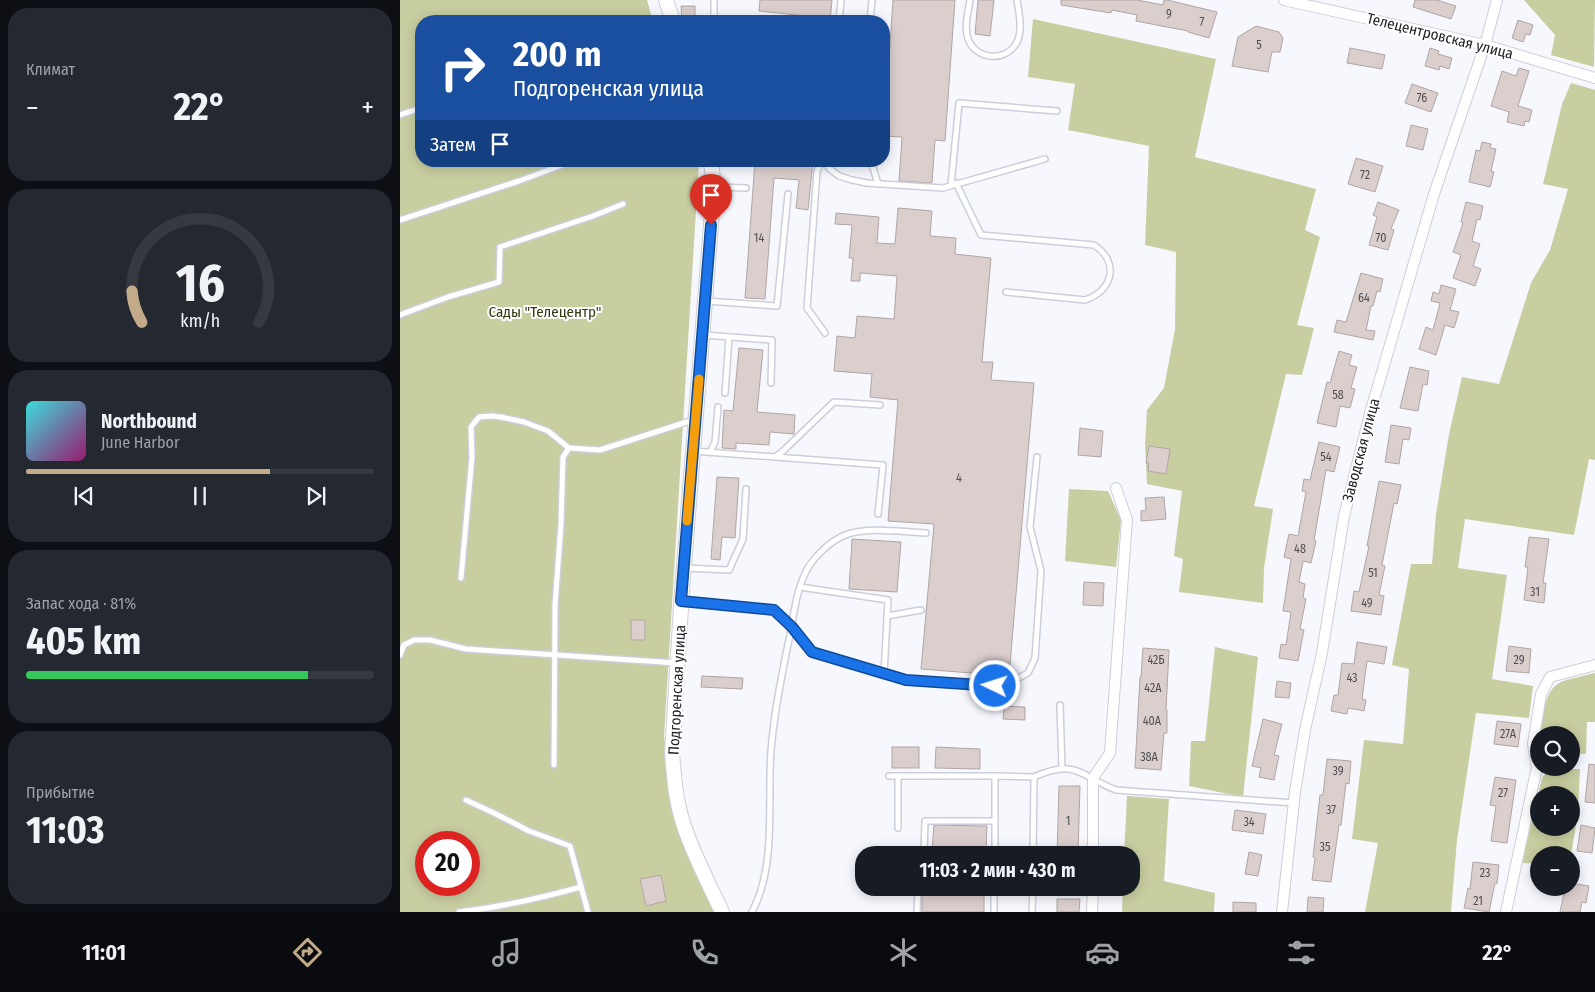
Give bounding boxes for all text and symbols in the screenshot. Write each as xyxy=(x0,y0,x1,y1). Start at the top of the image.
house number: 9 xyxy=(1166,7,1172,21)
street label: Телецентровская улица xyxy=(1365,9,1515,63)
house number: 7 xyxy=(1200,15,1205,29)
text: 200 m xyxy=(513,33,601,75)
icon: right xyxy=(430,35,495,100)
house number: 5 xyxy=(1256,38,1262,52)
text: Климат xyxy=(26,60,75,79)
text: Подгоренская улица xyxy=(513,75,704,102)
text: 22° xyxy=(173,84,226,130)
text: − xyxy=(26,91,39,124)
text: + xyxy=(361,91,374,124)
house number: 76 xyxy=(1417,91,1427,105)
icon: arrive xyxy=(486,130,514,158)
text: Затем xyxy=(430,133,476,156)
house number: 72 xyxy=(1360,168,1370,182)
pin xyxy=(690,174,732,225)
icon: arrive xyxy=(697,181,725,209)
house number: 14 xyxy=(754,231,764,245)
house number: 70 xyxy=(1376,231,1386,245)
text: 16 xyxy=(175,252,225,315)
house number: 64 xyxy=(1358,291,1370,305)
park label: Сады "Телецентр" xyxy=(489,303,601,321)
text: km/h xyxy=(180,310,220,332)
house number: 58 xyxy=(1332,388,1344,402)
street label: Заводская улица xyxy=(1339,396,1383,504)
text: Northbound xyxy=(101,410,197,433)
text: June Harbor xyxy=(101,433,179,452)
house number: 54 xyxy=(1320,450,1332,464)
house number: 4 xyxy=(956,471,962,485)
icon: previous xyxy=(70,482,98,510)
icon: pause xyxy=(186,482,214,510)
icon: next xyxy=(302,482,330,510)
house number: 48 xyxy=(1294,542,1306,556)
house number: 51 xyxy=(1368,566,1378,580)
house number: 31 xyxy=(1530,585,1540,599)
text: Запас хода · 81% xyxy=(26,594,136,613)
house number: 49 xyxy=(1361,596,1373,610)
text: 405 km xyxy=(26,618,141,664)
street label: Подгоренская улица xyxy=(665,625,689,755)
house number: 42Б xyxy=(1147,653,1165,667)
house number: 29 xyxy=(1513,653,1525,667)
position arrow xyxy=(968,659,1020,711)
house number: 43 xyxy=(1346,671,1358,685)
house number: 42А xyxy=(1144,681,1162,695)
house number: 40А xyxy=(1143,714,1162,728)
map controls xyxy=(1530,726,1580,896)
button: search xyxy=(1530,726,1580,776)
house number: 27А xyxy=(1500,727,1517,741)
house number: 38А xyxy=(1140,750,1159,764)
house number: 39 xyxy=(1332,764,1344,778)
text: Прибытие xyxy=(26,783,95,802)
house number: 27 xyxy=(1498,786,1508,800)
button: + xyxy=(1530,786,1580,836)
house number: 37 xyxy=(1326,803,1336,817)
text: 11:03 xyxy=(26,807,105,853)
house number: 1 xyxy=(1066,814,1070,828)
house number: 34 xyxy=(1243,815,1255,829)
speed limit sign: 20 xyxy=(415,831,480,896)
house number: 35 xyxy=(1320,840,1331,854)
button: − xyxy=(1530,846,1580,896)
text: 11:03 · 2 мин · 430 m xyxy=(920,859,1075,882)
house number: 23 xyxy=(1480,866,1490,880)
house number: 21 xyxy=(1473,894,1483,908)
icon: directions xyxy=(290,935,325,970)
icon: music xyxy=(489,935,524,970)
icon: phone xyxy=(687,935,722,970)
icon: climate xyxy=(886,935,921,970)
icon: car xyxy=(1085,935,1120,970)
icon: filters xyxy=(1284,935,1319,970)
text: 11:01 xyxy=(82,939,126,966)
text: 22° xyxy=(1482,939,1513,966)

